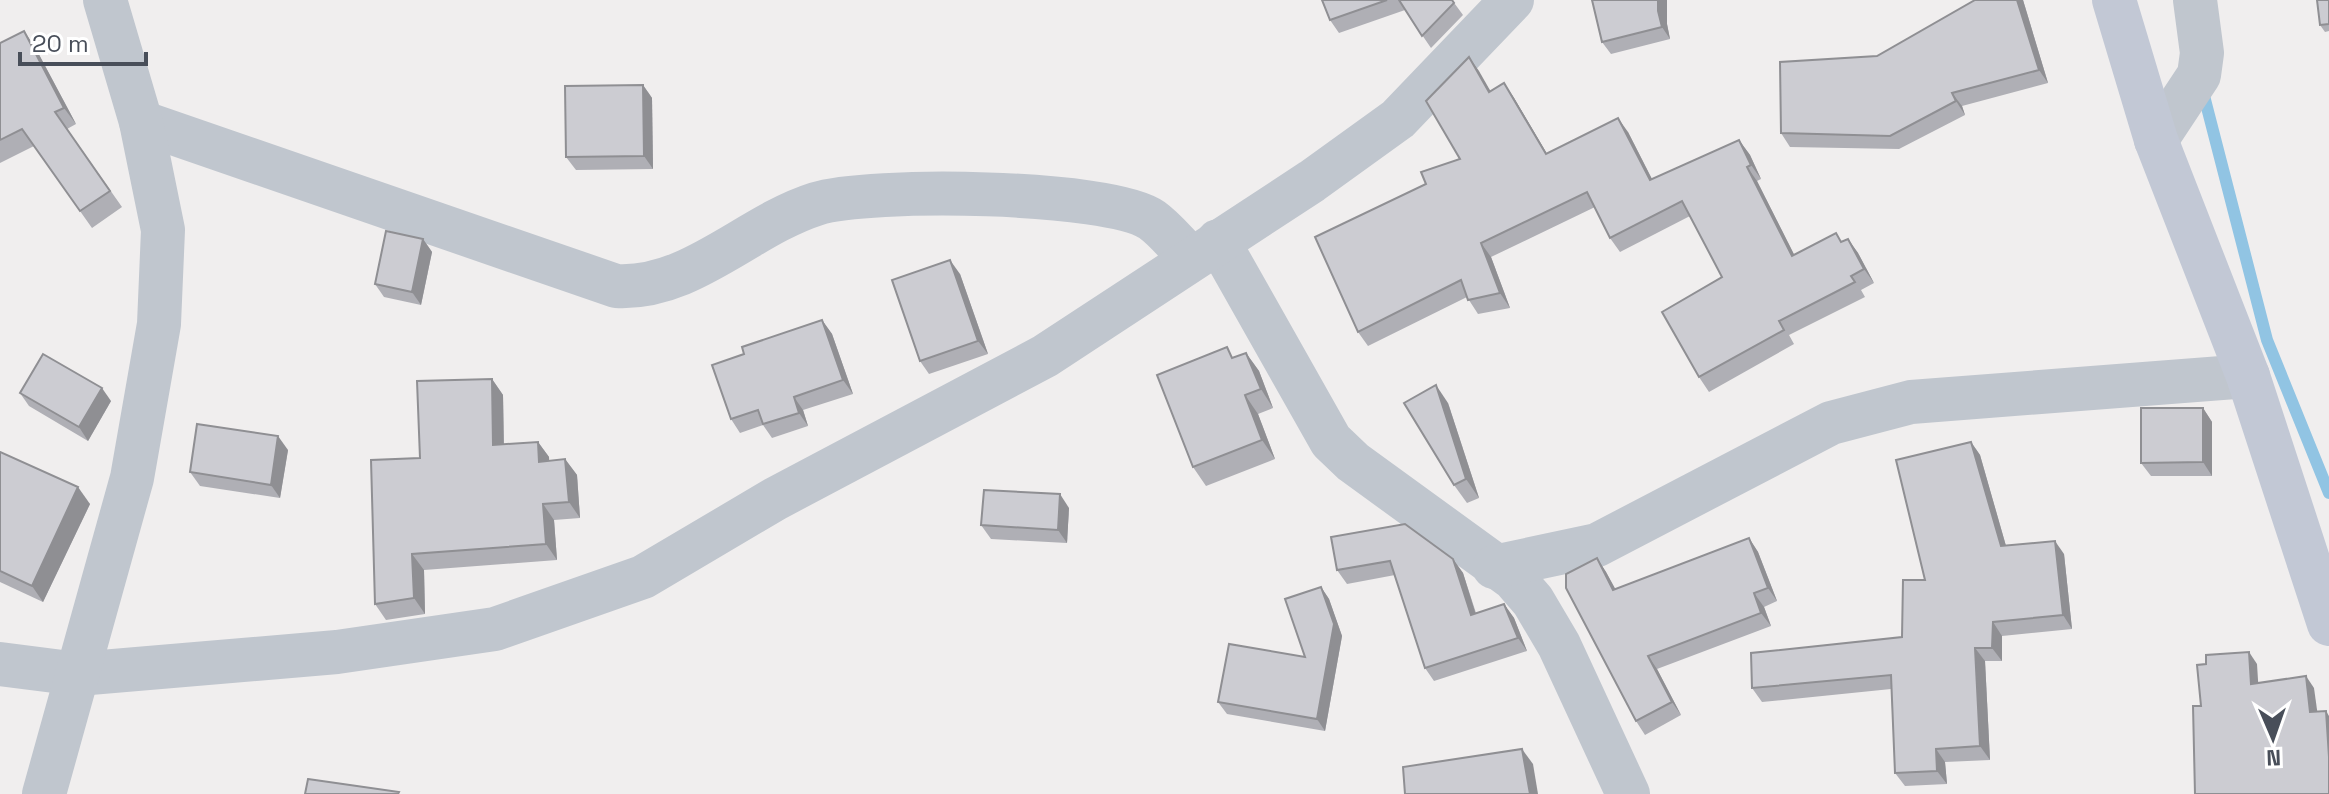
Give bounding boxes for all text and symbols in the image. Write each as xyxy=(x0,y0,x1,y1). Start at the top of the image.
scale bar xyxy=(20,16,146,66)
text: 20 m xyxy=(32,28,89,59)
north arrow xyxy=(2233,698,2313,778)
text: N xyxy=(2266,744,2282,772)

